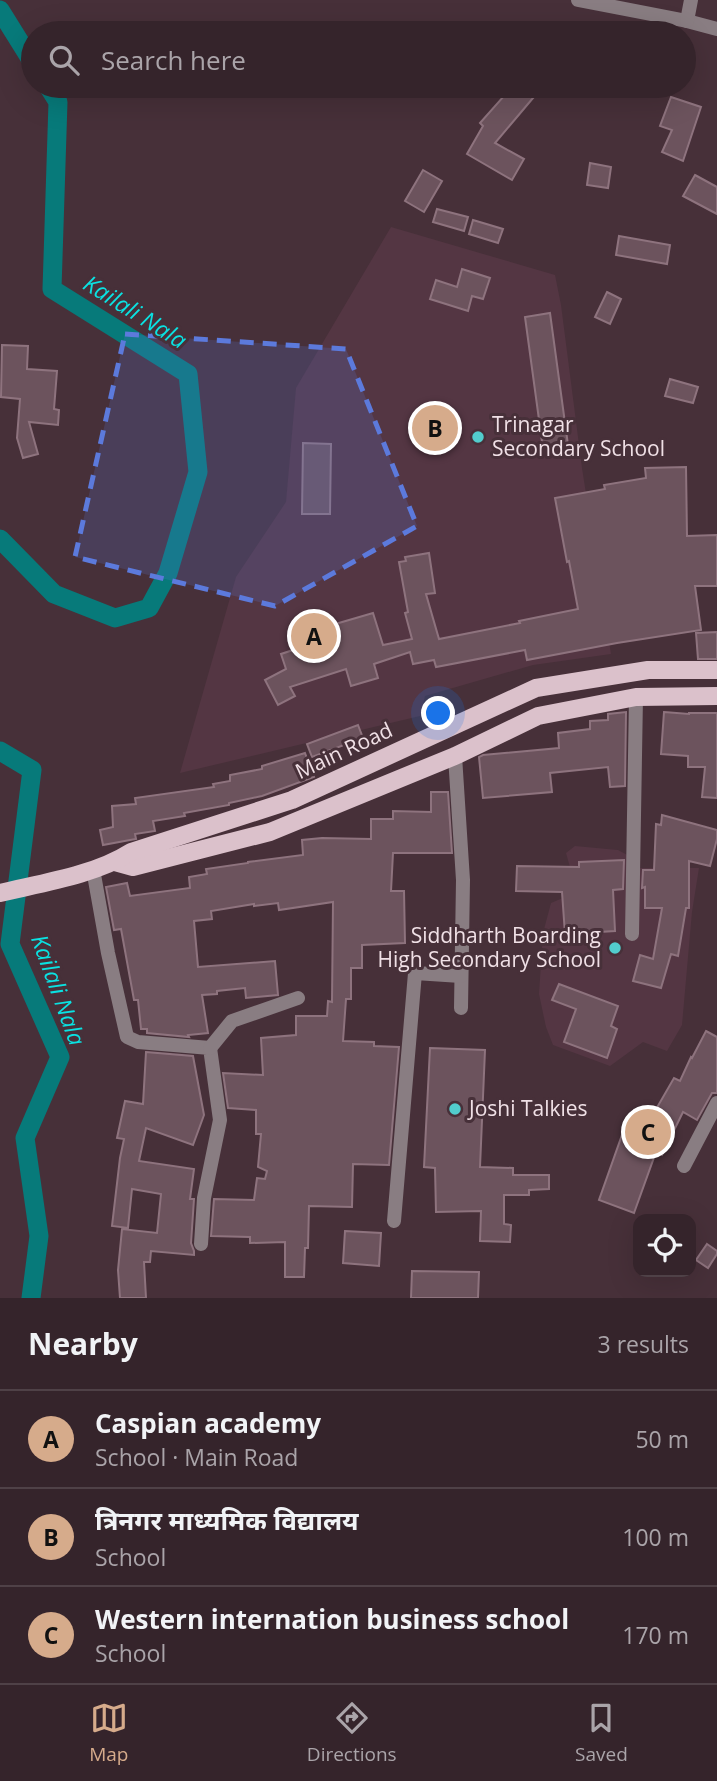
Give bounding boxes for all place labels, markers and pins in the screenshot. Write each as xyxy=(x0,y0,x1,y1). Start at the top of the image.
pin: B xyxy=(412,402,458,454)
place label: Trinagar Secondary School xyxy=(492,410,665,462)
marker: Trinagar Secondary School xyxy=(470,429,486,445)
pin: A xyxy=(291,610,337,662)
place label: Siddharth Boarding High Secondary School xyxy=(378,921,601,973)
marker: Siddharth Boarding High Secondary School xyxy=(607,940,623,956)
place label: Joshi Talkies xyxy=(467,1094,588,1122)
marker: Joshi Talkies xyxy=(447,1101,463,1117)
pin: C xyxy=(625,1106,671,1158)

